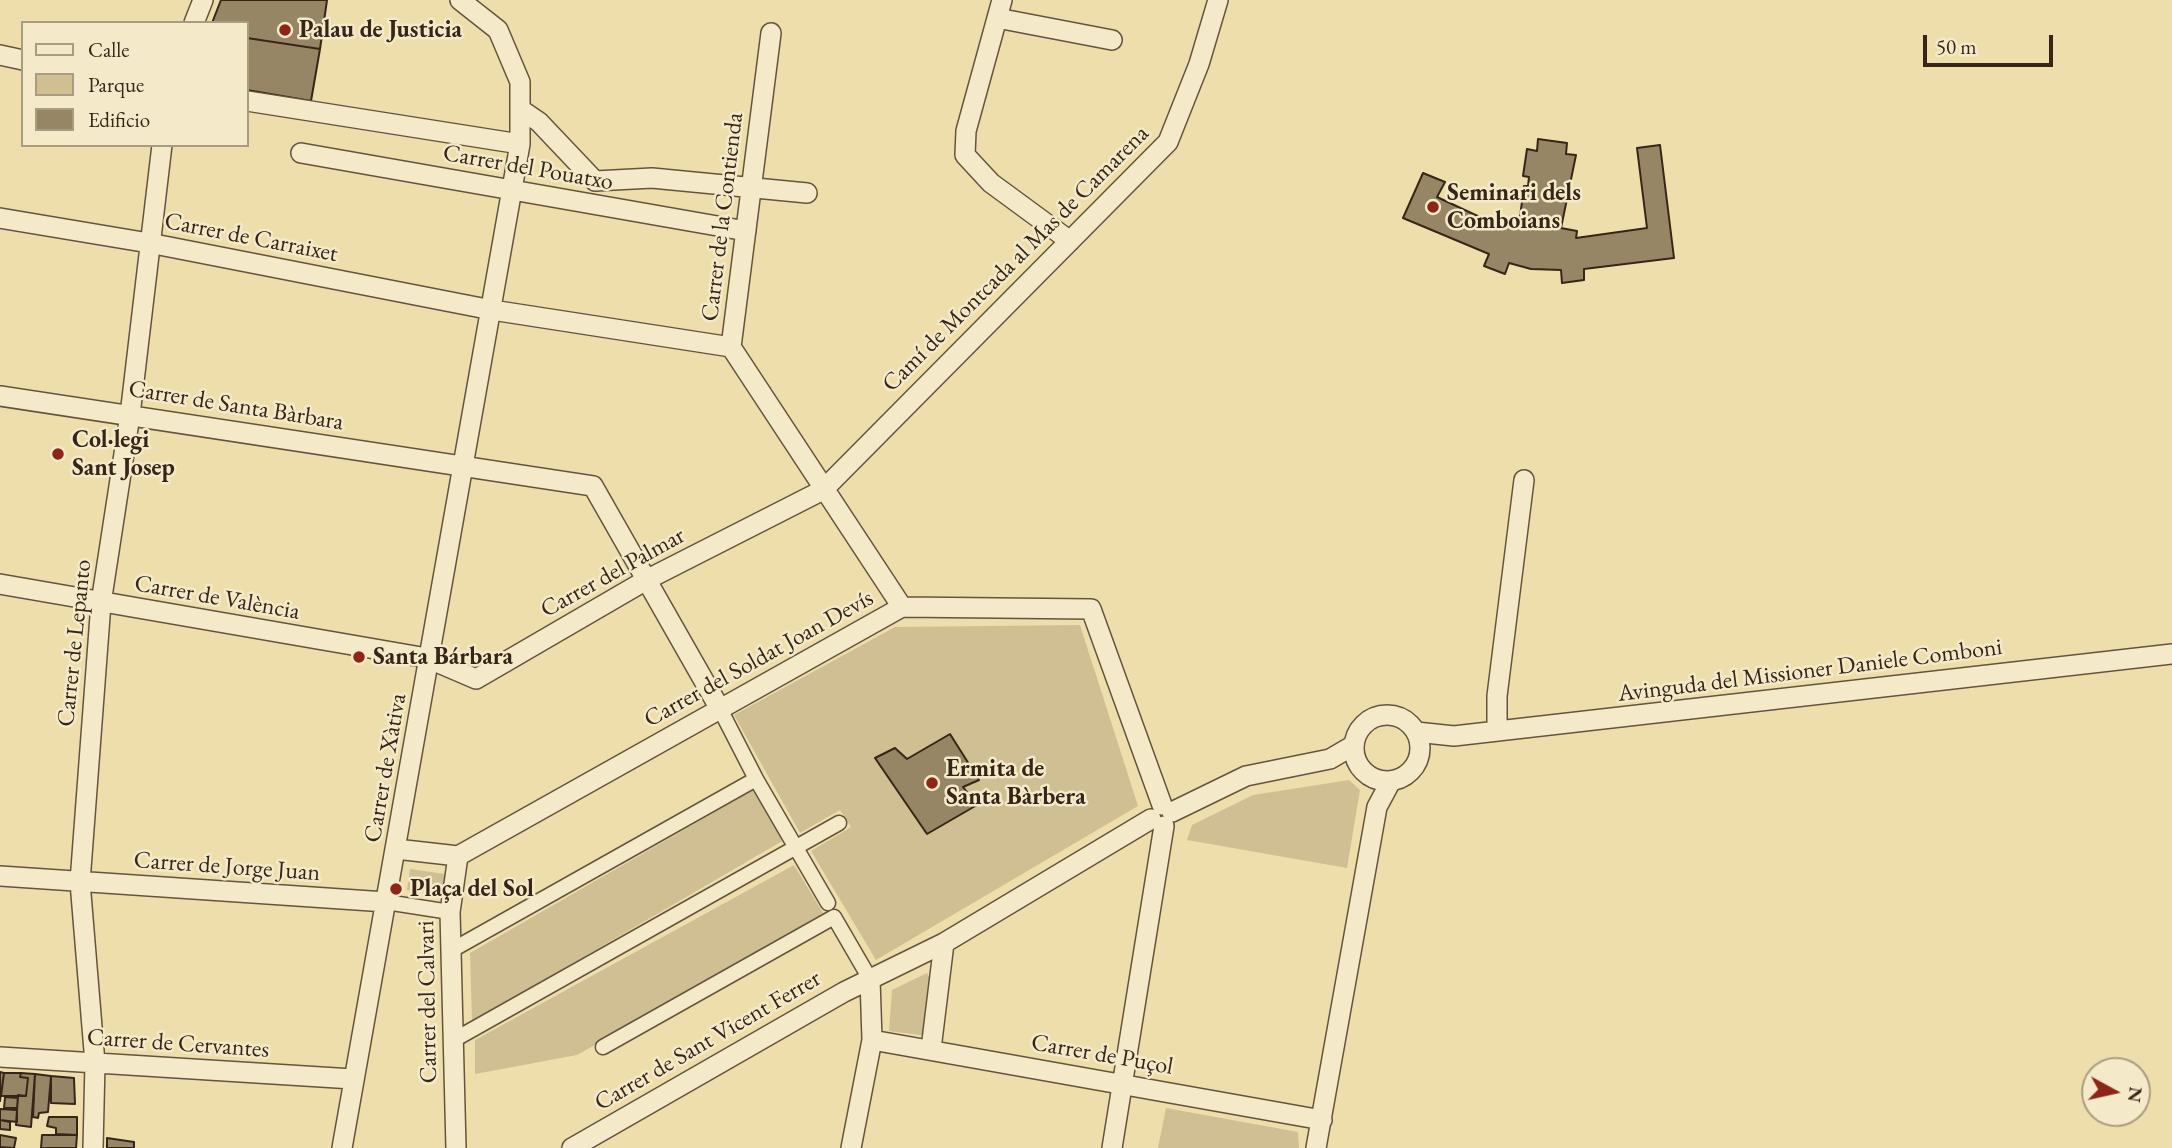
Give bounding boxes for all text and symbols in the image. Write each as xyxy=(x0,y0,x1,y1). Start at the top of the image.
place label: Palau de Justicia xyxy=(299,16,462,44)
legend xyxy=(21,21,248,147)
scale bar xyxy=(1927,21,2056,65)
marker: Palau de Justicia xyxy=(277,22,293,38)
text: 50 m xyxy=(1936,33,1977,60)
text: Calle xyxy=(88,36,130,63)
text: Parque xyxy=(88,71,144,98)
text: Edificio xyxy=(88,106,150,133)
street label: Carrer de la Contienda xyxy=(696,111,750,323)
street label: Camí de Montcada al Mas de Camarena xyxy=(877,120,1155,398)
street label: Carrer del Pouatxo xyxy=(441,139,615,197)
place label: Seminari dels Comboians xyxy=(1447,179,1581,235)
marker: Seminari dels Comboians xyxy=(1425,199,1441,215)
street label: Carrer de Carraixet xyxy=(162,207,340,269)
street label: Carrer de Santa Bàrbara xyxy=(126,375,346,437)
place label: Col·legi Sant Josep xyxy=(72,426,175,482)
marker: Col·legi Sant Josep xyxy=(50,446,66,462)
street label: Carrer del Palmar xyxy=(536,521,690,625)
street label: Carrer de Lepanto xyxy=(52,558,98,728)
street label: Carrer de València xyxy=(132,569,302,627)
street label: Carrer del Soldat Joan Devís xyxy=(639,584,879,734)
street label: Avinguda del Missioner Daniele Comboni xyxy=(1616,633,2004,709)
place label: Santa Bárbara xyxy=(373,643,513,671)
marker: Santa Bárbara xyxy=(351,649,367,665)
street label: Carrer de Xàtiva xyxy=(359,691,413,845)
place label: Ermita de Santa Bàrbera xyxy=(946,755,1086,811)
marker: Ermita de Santa Bàrbera xyxy=(924,775,940,791)
street label: Carrer de Jorge Juan xyxy=(133,846,321,888)
place label: Plaça del Sol xyxy=(410,875,534,903)
marker: Plaça del Sol xyxy=(388,881,404,897)
street label: Carrer del Calvari xyxy=(412,920,444,1084)
street label: Carrer de Sant Vicent Ferrer xyxy=(590,964,826,1118)
street label: Carrer de Cervantes xyxy=(86,1023,270,1065)
street label: Carrer de Puçol xyxy=(1029,1028,1175,1082)
north arrow xyxy=(2081,1057,2151,1127)
text: N xyxy=(2122,1085,2149,1104)

